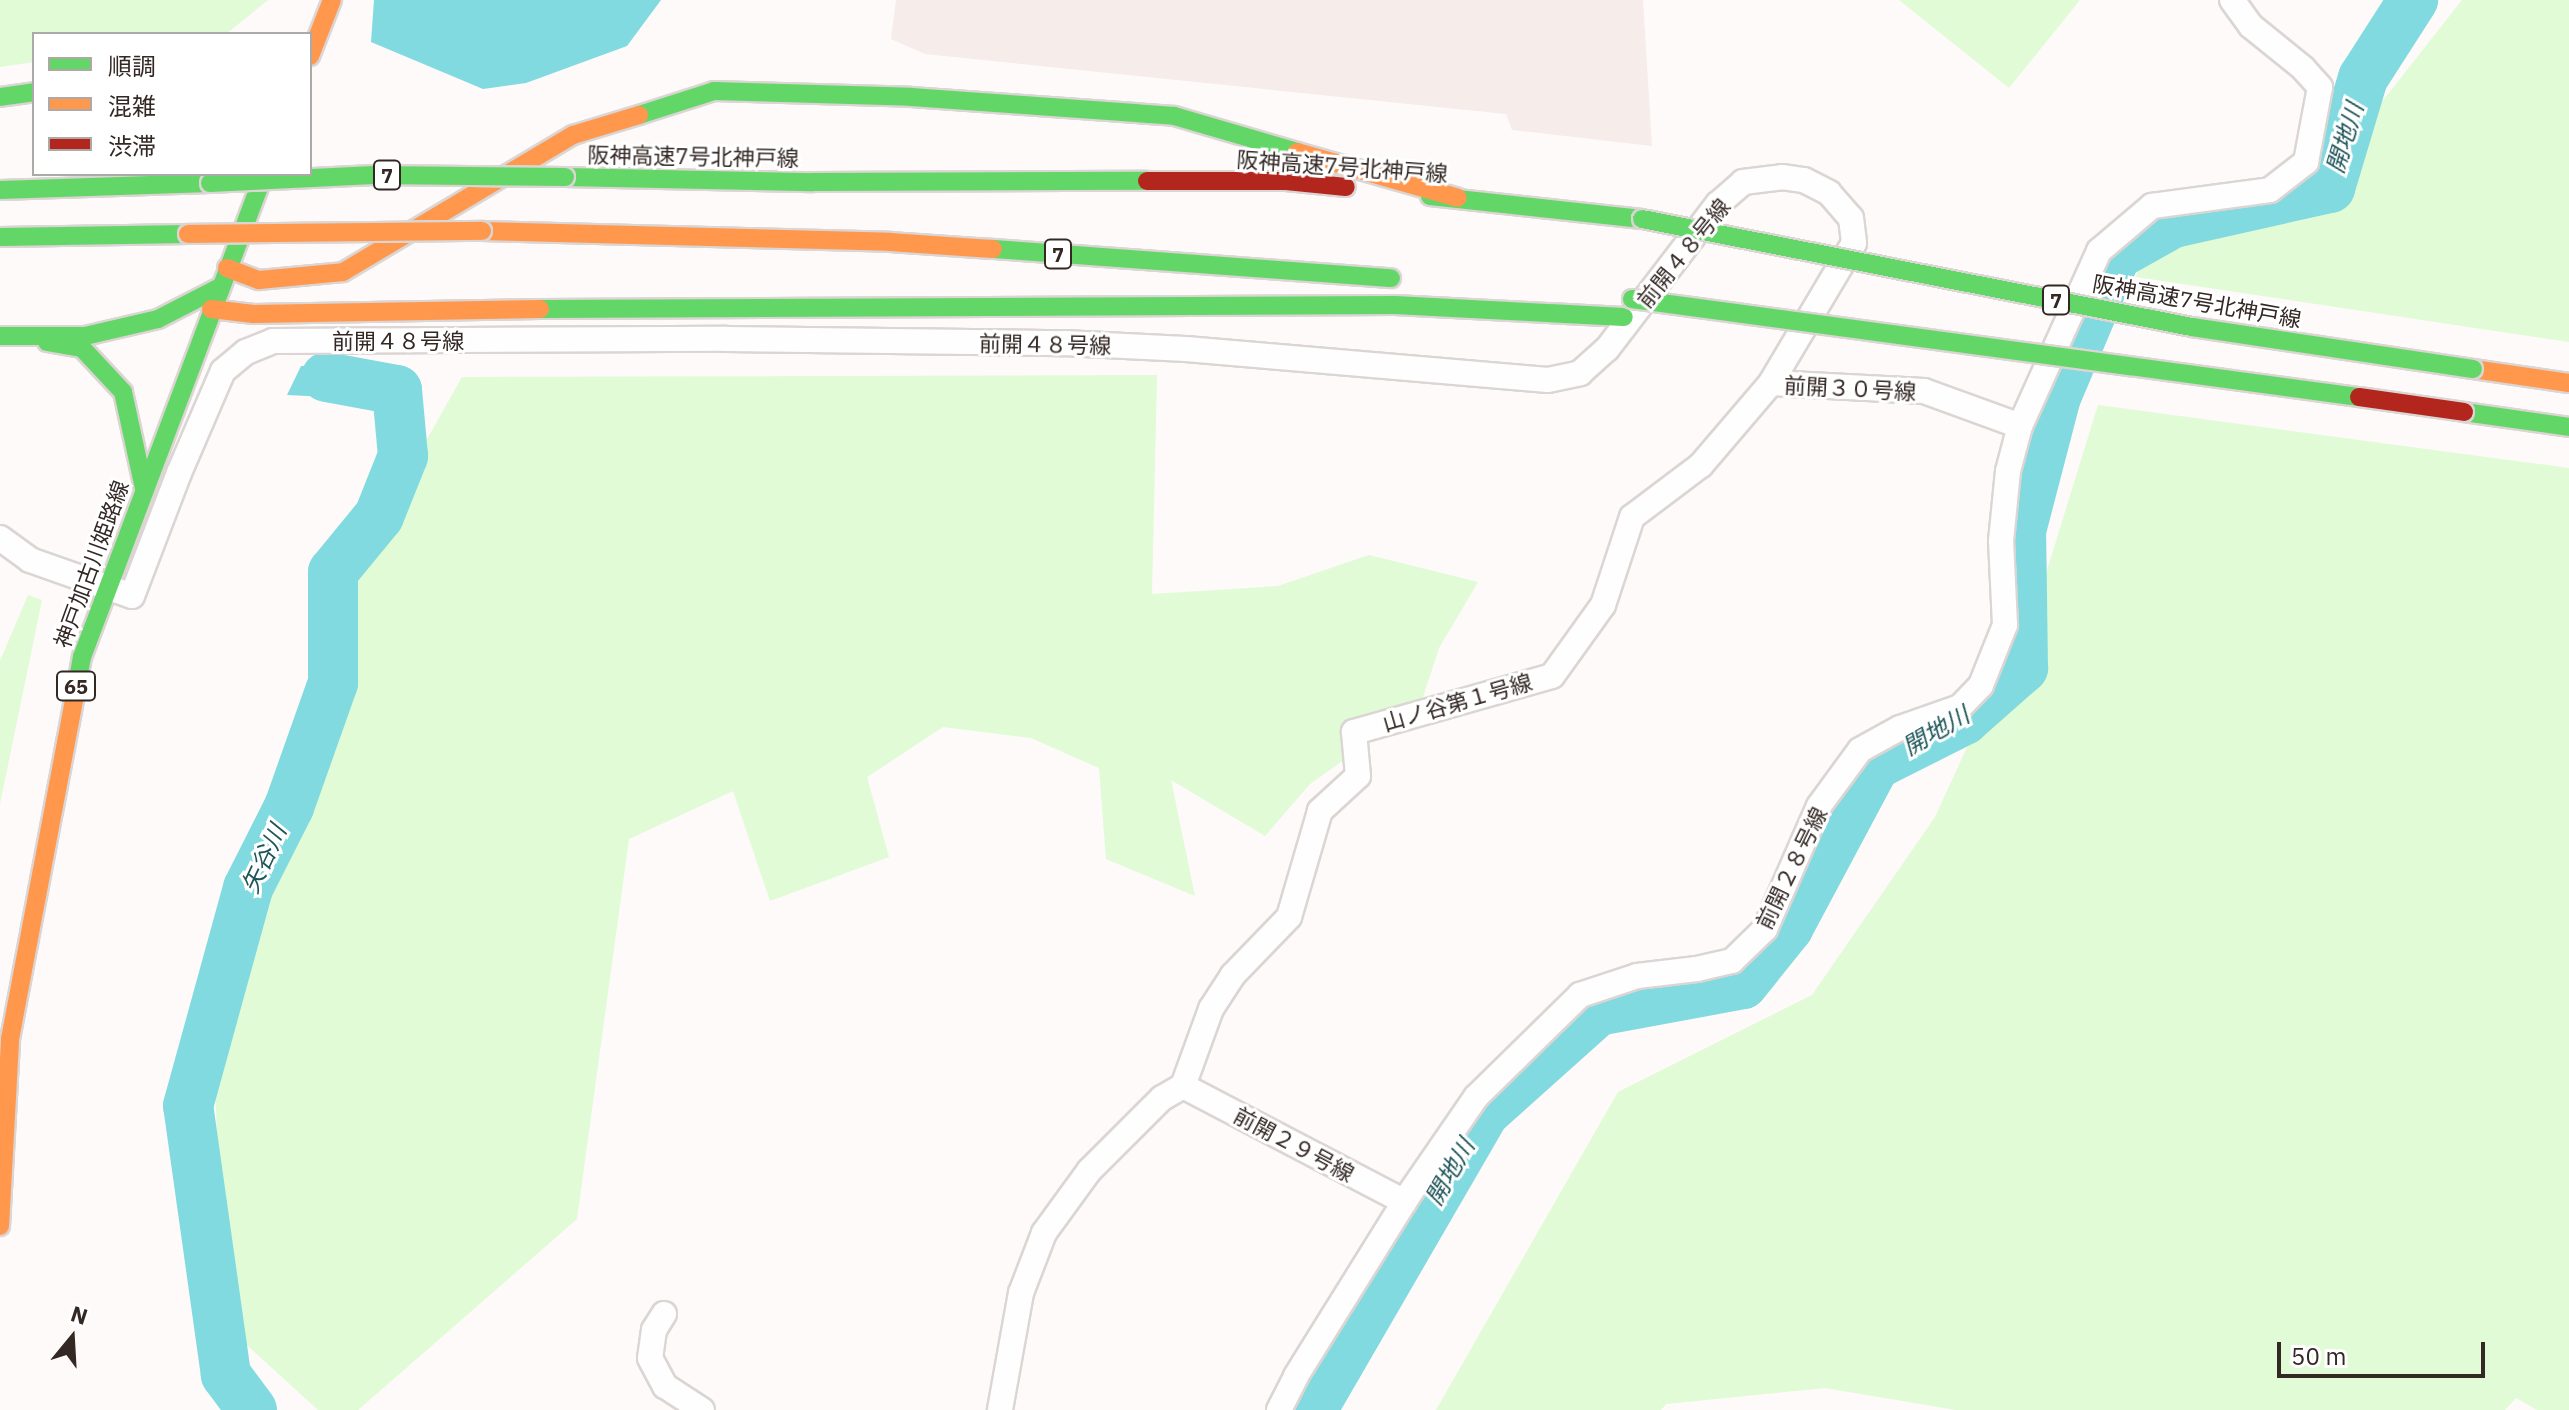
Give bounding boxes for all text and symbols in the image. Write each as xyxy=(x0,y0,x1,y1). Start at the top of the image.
legend xyxy=(32,32,312,176)
text: 順調 xyxy=(108,50,156,82)
text: 混雑 xyxy=(108,90,156,122)
water label: 開地川 xyxy=(2321,99,2369,177)
text: 渋滞 xyxy=(108,130,156,162)
street label: 阪神高速7号北神戸線 xyxy=(587,141,799,171)
street label: 阪神高速7号北神戸線 xyxy=(1236,145,1448,187)
road number: 7 xyxy=(373,159,401,191)
street label: 前開４８号線 xyxy=(1631,193,1735,313)
road number: 7 xyxy=(1044,238,1072,270)
street label: 阪神高速7号北神戸線 xyxy=(2091,270,2303,332)
road number: 7 xyxy=(2042,284,2070,316)
street label: 前開４８号線 xyxy=(332,328,464,354)
street label: 前開４８号線 xyxy=(979,330,1111,358)
street label: 前開３０号線 xyxy=(1783,371,1917,405)
street label: 神戸加古川姫路線 xyxy=(48,477,134,651)
street label: 山ノ谷第１号線 xyxy=(1379,668,1535,736)
road number: 65 xyxy=(56,670,96,702)
water label: 開地川 xyxy=(1898,701,1974,761)
street label: 前開２８号線 xyxy=(1750,803,1832,933)
water label: 矢谷川 xyxy=(236,820,292,898)
street label: 前開２９号線 xyxy=(1230,1101,1358,1187)
water label: 開地川 xyxy=(1420,1134,1480,1210)
north arrow xyxy=(32,1298,112,1378)
text: N xyxy=(68,1298,92,1331)
scale bar xyxy=(2281,1326,2489,1376)
text: 50 m xyxy=(2291,1340,2346,1372)

